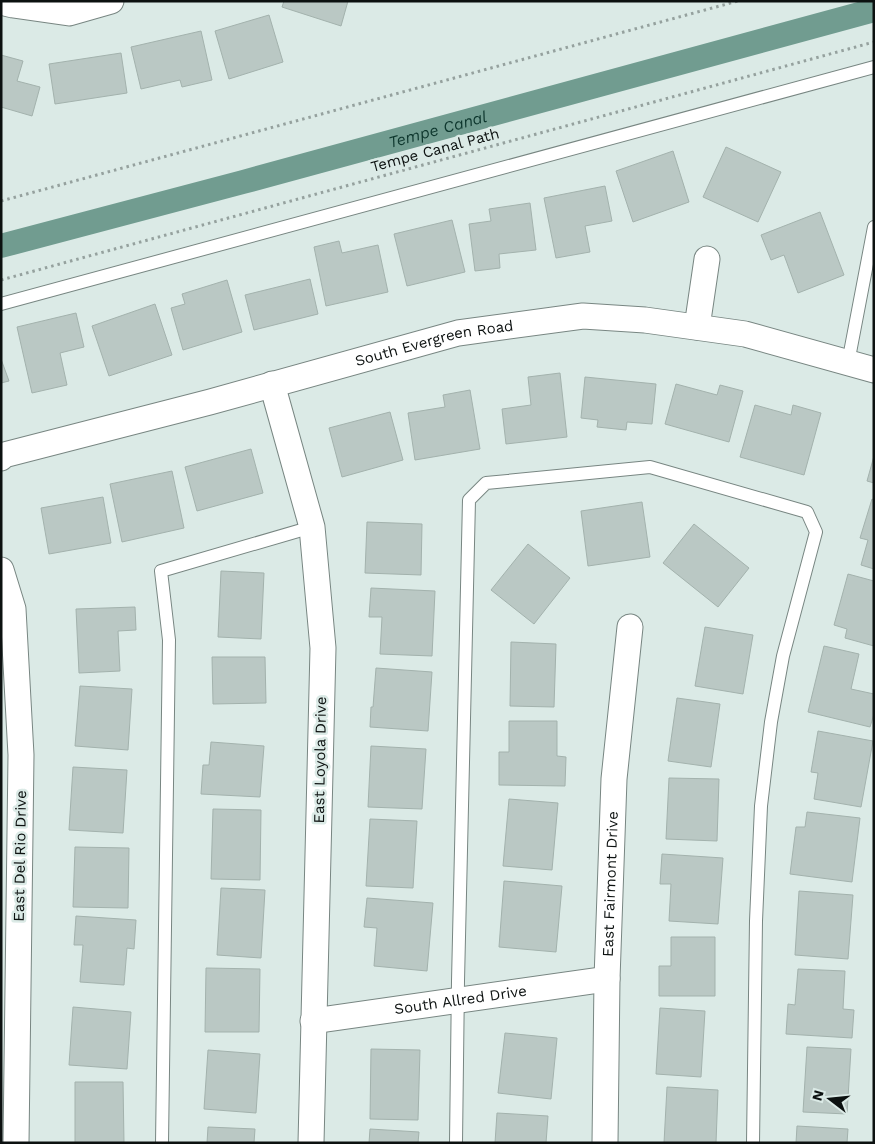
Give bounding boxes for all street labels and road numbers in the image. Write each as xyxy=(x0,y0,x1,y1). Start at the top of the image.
street label: Tempe Canal Path xyxy=(369,124,501,176)
street label: South Evergreen Road xyxy=(353,317,514,370)
street label: East Loyola Drive xyxy=(310,696,330,824)
street label: East Del Rio Drive xyxy=(10,790,30,922)
street label: East Fairmont Drive xyxy=(599,811,622,957)
street label: South Allred Drive xyxy=(393,982,528,1018)

